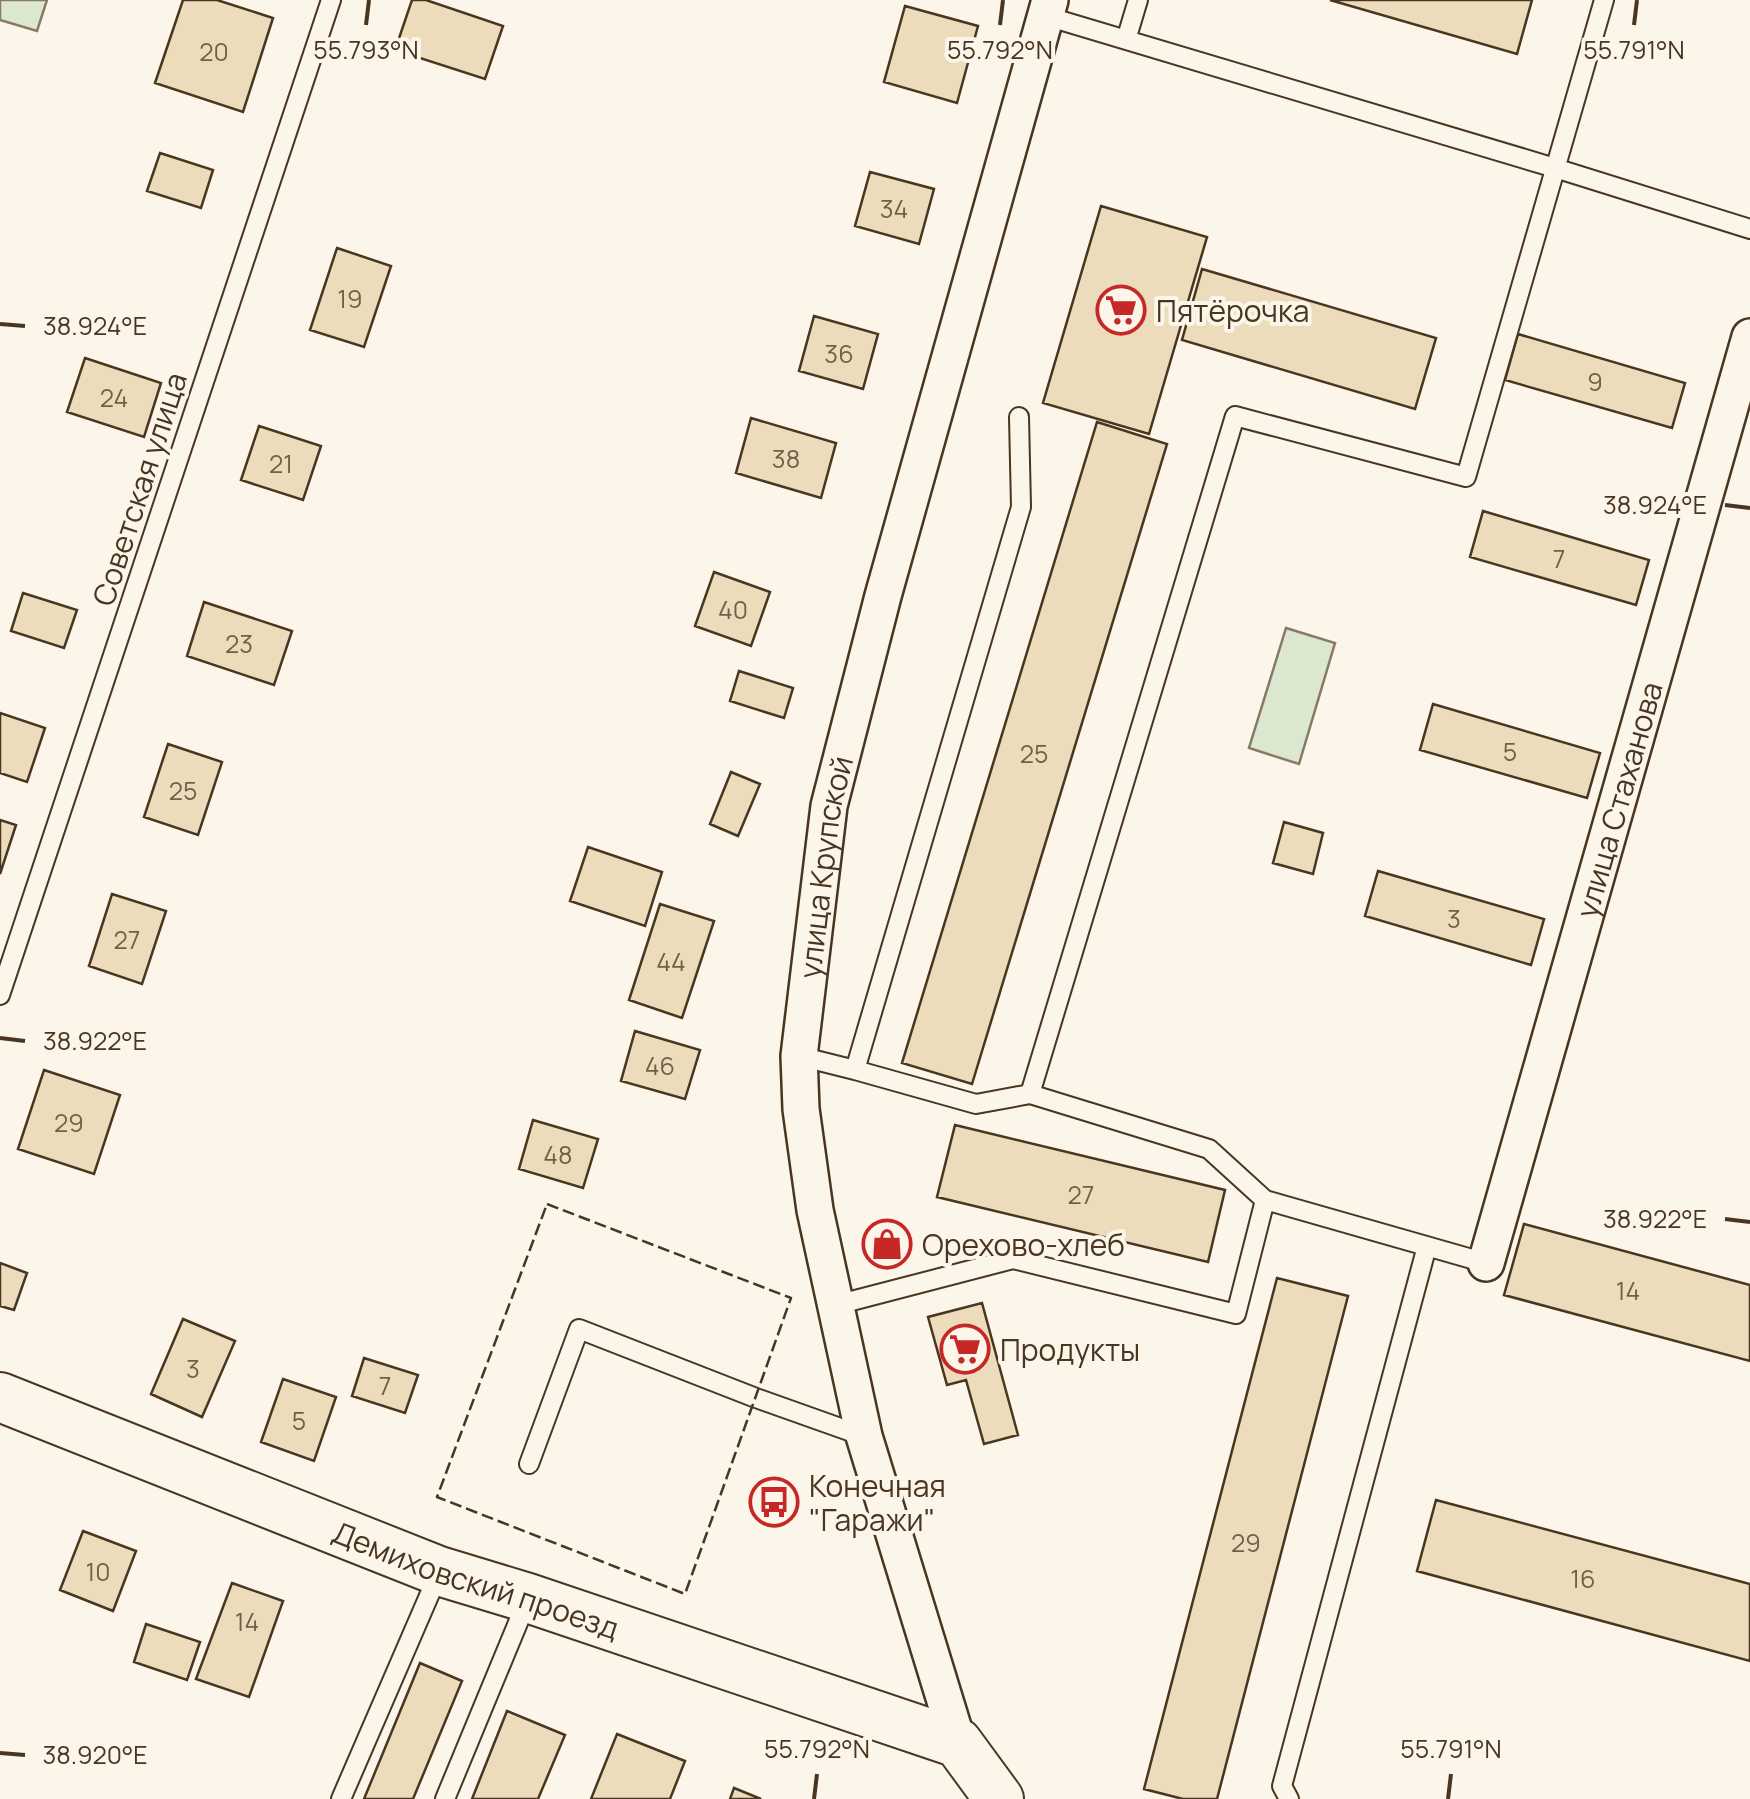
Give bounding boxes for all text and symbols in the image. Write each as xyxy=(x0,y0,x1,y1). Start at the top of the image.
text: 55.793°N xyxy=(313,32,419,67)
text: 55.792°N xyxy=(947,32,1053,67)
text: 55.791°N xyxy=(1583,32,1685,67)
house number: 20 xyxy=(199,34,229,69)
house number: 34 xyxy=(880,191,908,226)
house number: 19 xyxy=(337,281,363,316)
supermarket icon: Пятёрочка xyxy=(1095,284,1147,336)
place label: Пятёрочка xyxy=(1156,290,1309,331)
text: 38.924°E xyxy=(43,308,147,343)
house number: 36 xyxy=(824,336,854,371)
house number: 9 xyxy=(1587,364,1603,399)
street label: Советская улица xyxy=(82,367,196,611)
house number: 24 xyxy=(100,380,128,415)
house number: 38 xyxy=(772,441,800,476)
house number: 21 xyxy=(269,446,293,481)
text: 38.924°E xyxy=(1603,487,1707,522)
house number: 7 xyxy=(1553,541,1565,576)
house number: 40 xyxy=(718,592,748,627)
house number: 23 xyxy=(225,626,253,661)
street label: улица Стаханова xyxy=(1565,677,1671,922)
house number: 5 xyxy=(1503,734,1517,769)
house number: 25 xyxy=(1020,736,1048,771)
street label: улица Крупской xyxy=(788,751,862,981)
house number: 25 xyxy=(169,773,197,808)
house number: 3 xyxy=(1447,901,1461,936)
house number: 27 xyxy=(114,922,140,957)
house number: 44 xyxy=(656,944,686,979)
text: 38.922°E xyxy=(43,1023,147,1058)
house number: 46 xyxy=(645,1048,675,1083)
house number: 29 xyxy=(54,1105,84,1140)
house number: 48 xyxy=(543,1137,573,1172)
house number: 27 xyxy=(1068,1177,1094,1212)
text: 38.922°E xyxy=(1603,1201,1707,1236)
shop icon: Орехово-хлеб xyxy=(861,1218,913,1270)
place label: Орехово-хлеб xyxy=(922,1224,1125,1265)
house number: 14 xyxy=(1616,1273,1640,1308)
supermarket icon: Продукты xyxy=(939,1323,991,1375)
place label: Продукты xyxy=(1000,1329,1140,1370)
house number: 3 xyxy=(186,1351,200,1386)
house number: 7 xyxy=(379,1368,391,1403)
house number: 5 xyxy=(292,1403,306,1438)
place label: Конечная "Гаражи" xyxy=(809,1465,946,1540)
bus stop icon: Конечная "Гаражи" xyxy=(748,1476,800,1528)
street label: Демиховский проезд xyxy=(327,1511,625,1648)
house number: 29 xyxy=(1231,1525,1261,1560)
house number: 10 xyxy=(85,1554,111,1589)
house number: 16 xyxy=(1570,1561,1596,1596)
house number: 14 xyxy=(235,1604,259,1639)
text: 55.792°N xyxy=(764,1731,870,1766)
text: 55.791°N xyxy=(1400,1731,1502,1766)
text: 38.920°E xyxy=(42,1737,148,1772)

